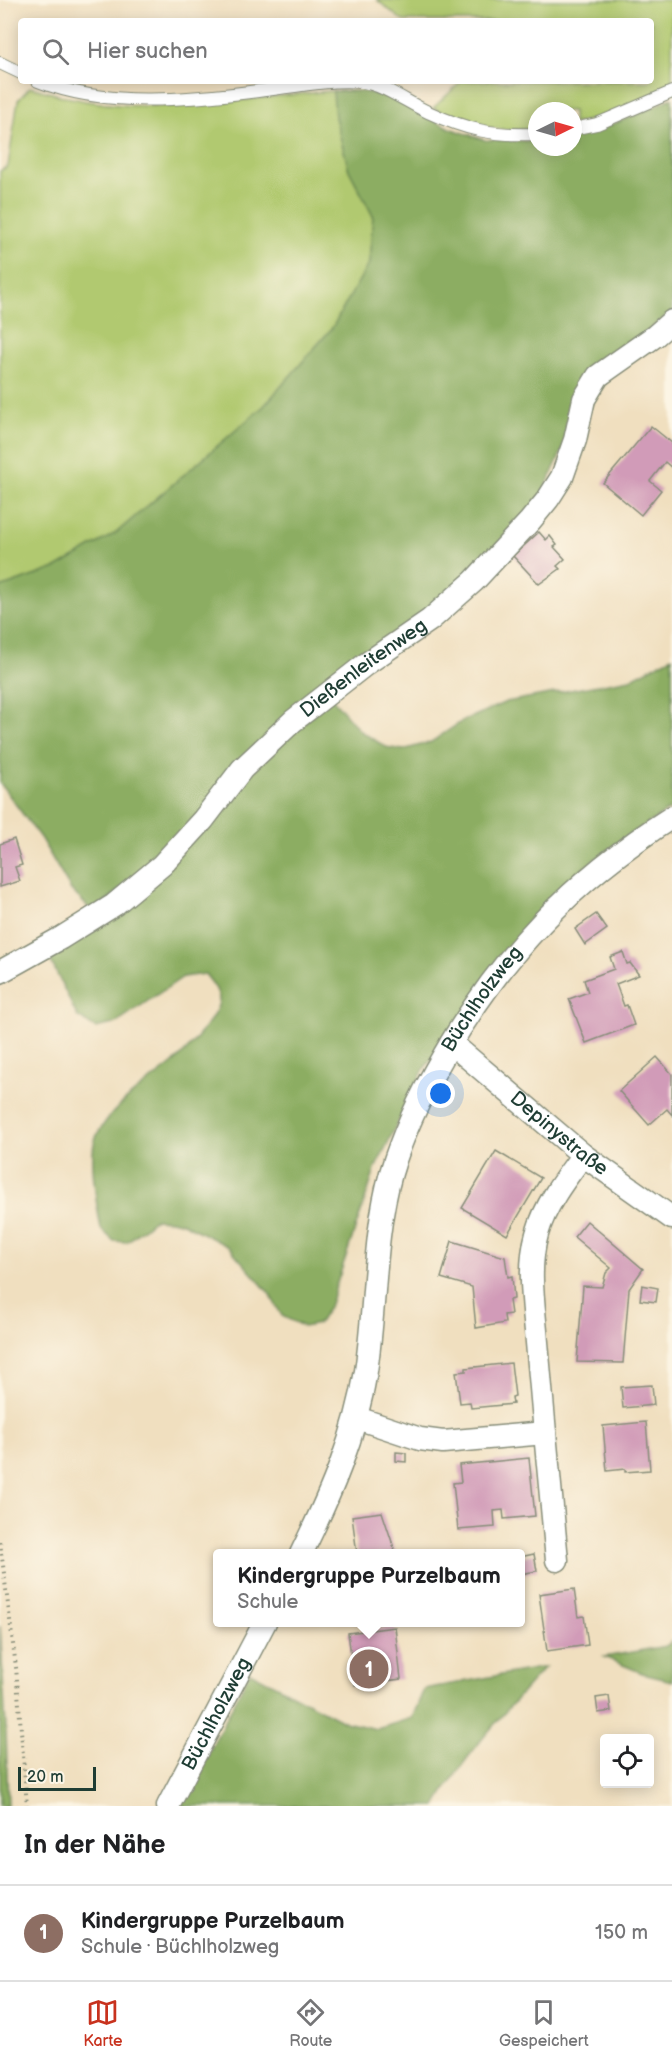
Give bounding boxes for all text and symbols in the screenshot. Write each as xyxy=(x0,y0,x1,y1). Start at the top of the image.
search box xyxy=(18,18,654,84)
icon: search xyxy=(39,35,72,68)
text: Hier suchen xyxy=(87,38,208,65)
north arrow xyxy=(528,102,582,156)
street label: Dießenleitenweg xyxy=(295,614,432,723)
street label: Büchlholzweg xyxy=(437,941,527,1056)
your location xyxy=(426,1079,455,1108)
street label: Depinystraße xyxy=(505,1086,613,1181)
popup xyxy=(213,1549,525,1627)
text: Kindergruppe Purzelbaum xyxy=(237,1563,501,1590)
text: Schule xyxy=(237,1590,298,1614)
pin: 1 xyxy=(350,1646,388,1692)
street label: Büchlholzweg xyxy=(177,1653,256,1775)
map controls xyxy=(600,1734,654,1788)
button: locate xyxy=(600,1734,654,1788)
scale bar xyxy=(18,1764,96,1792)
text: 20 m xyxy=(27,1768,63,1787)
text: In der Nähe xyxy=(24,1830,166,1861)
text: Kindergruppe Purzelbaum xyxy=(81,1908,344,1935)
text: 1 xyxy=(39,1921,48,1945)
text: 150 m xyxy=(595,1921,648,1945)
text: Schule · Büchlholzweg xyxy=(81,1935,279,1959)
tab: Karte xyxy=(83,1996,122,2051)
tab: Route xyxy=(289,1996,332,2051)
tab: Gespeichert xyxy=(499,1996,589,2051)

